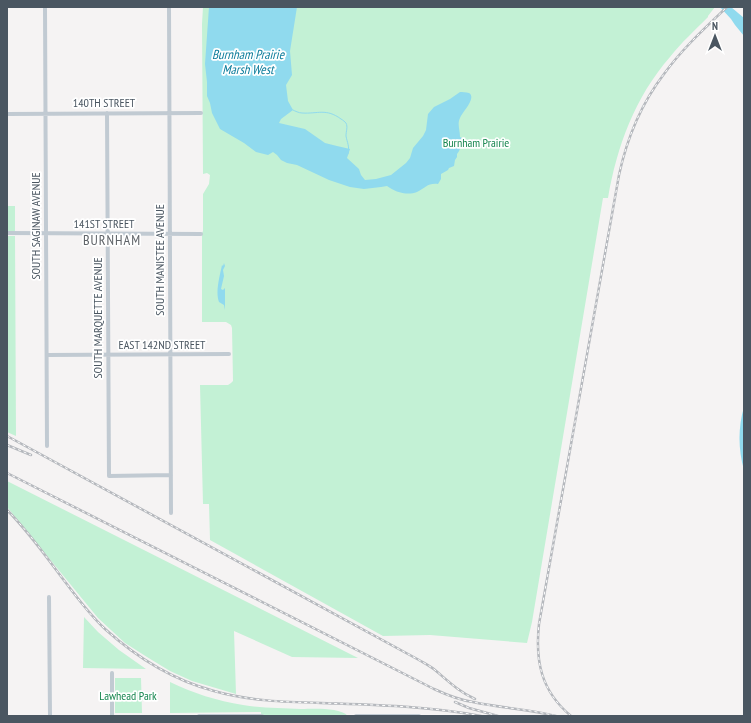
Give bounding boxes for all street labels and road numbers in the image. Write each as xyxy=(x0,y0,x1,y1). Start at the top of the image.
street label: 140TH STREET xyxy=(73,95,136,110)
street label: SOUTH SAGINAW AVENUE xyxy=(28,172,43,280)
street label: SOUTH MANISTEE AVENUE xyxy=(152,204,167,316)
street label: 141ST STREET xyxy=(74,216,135,231)
street label: SOUTH MARQUETTE AVENUE xyxy=(90,257,105,379)
street label: EAST 142ND STREET xyxy=(119,337,206,352)

